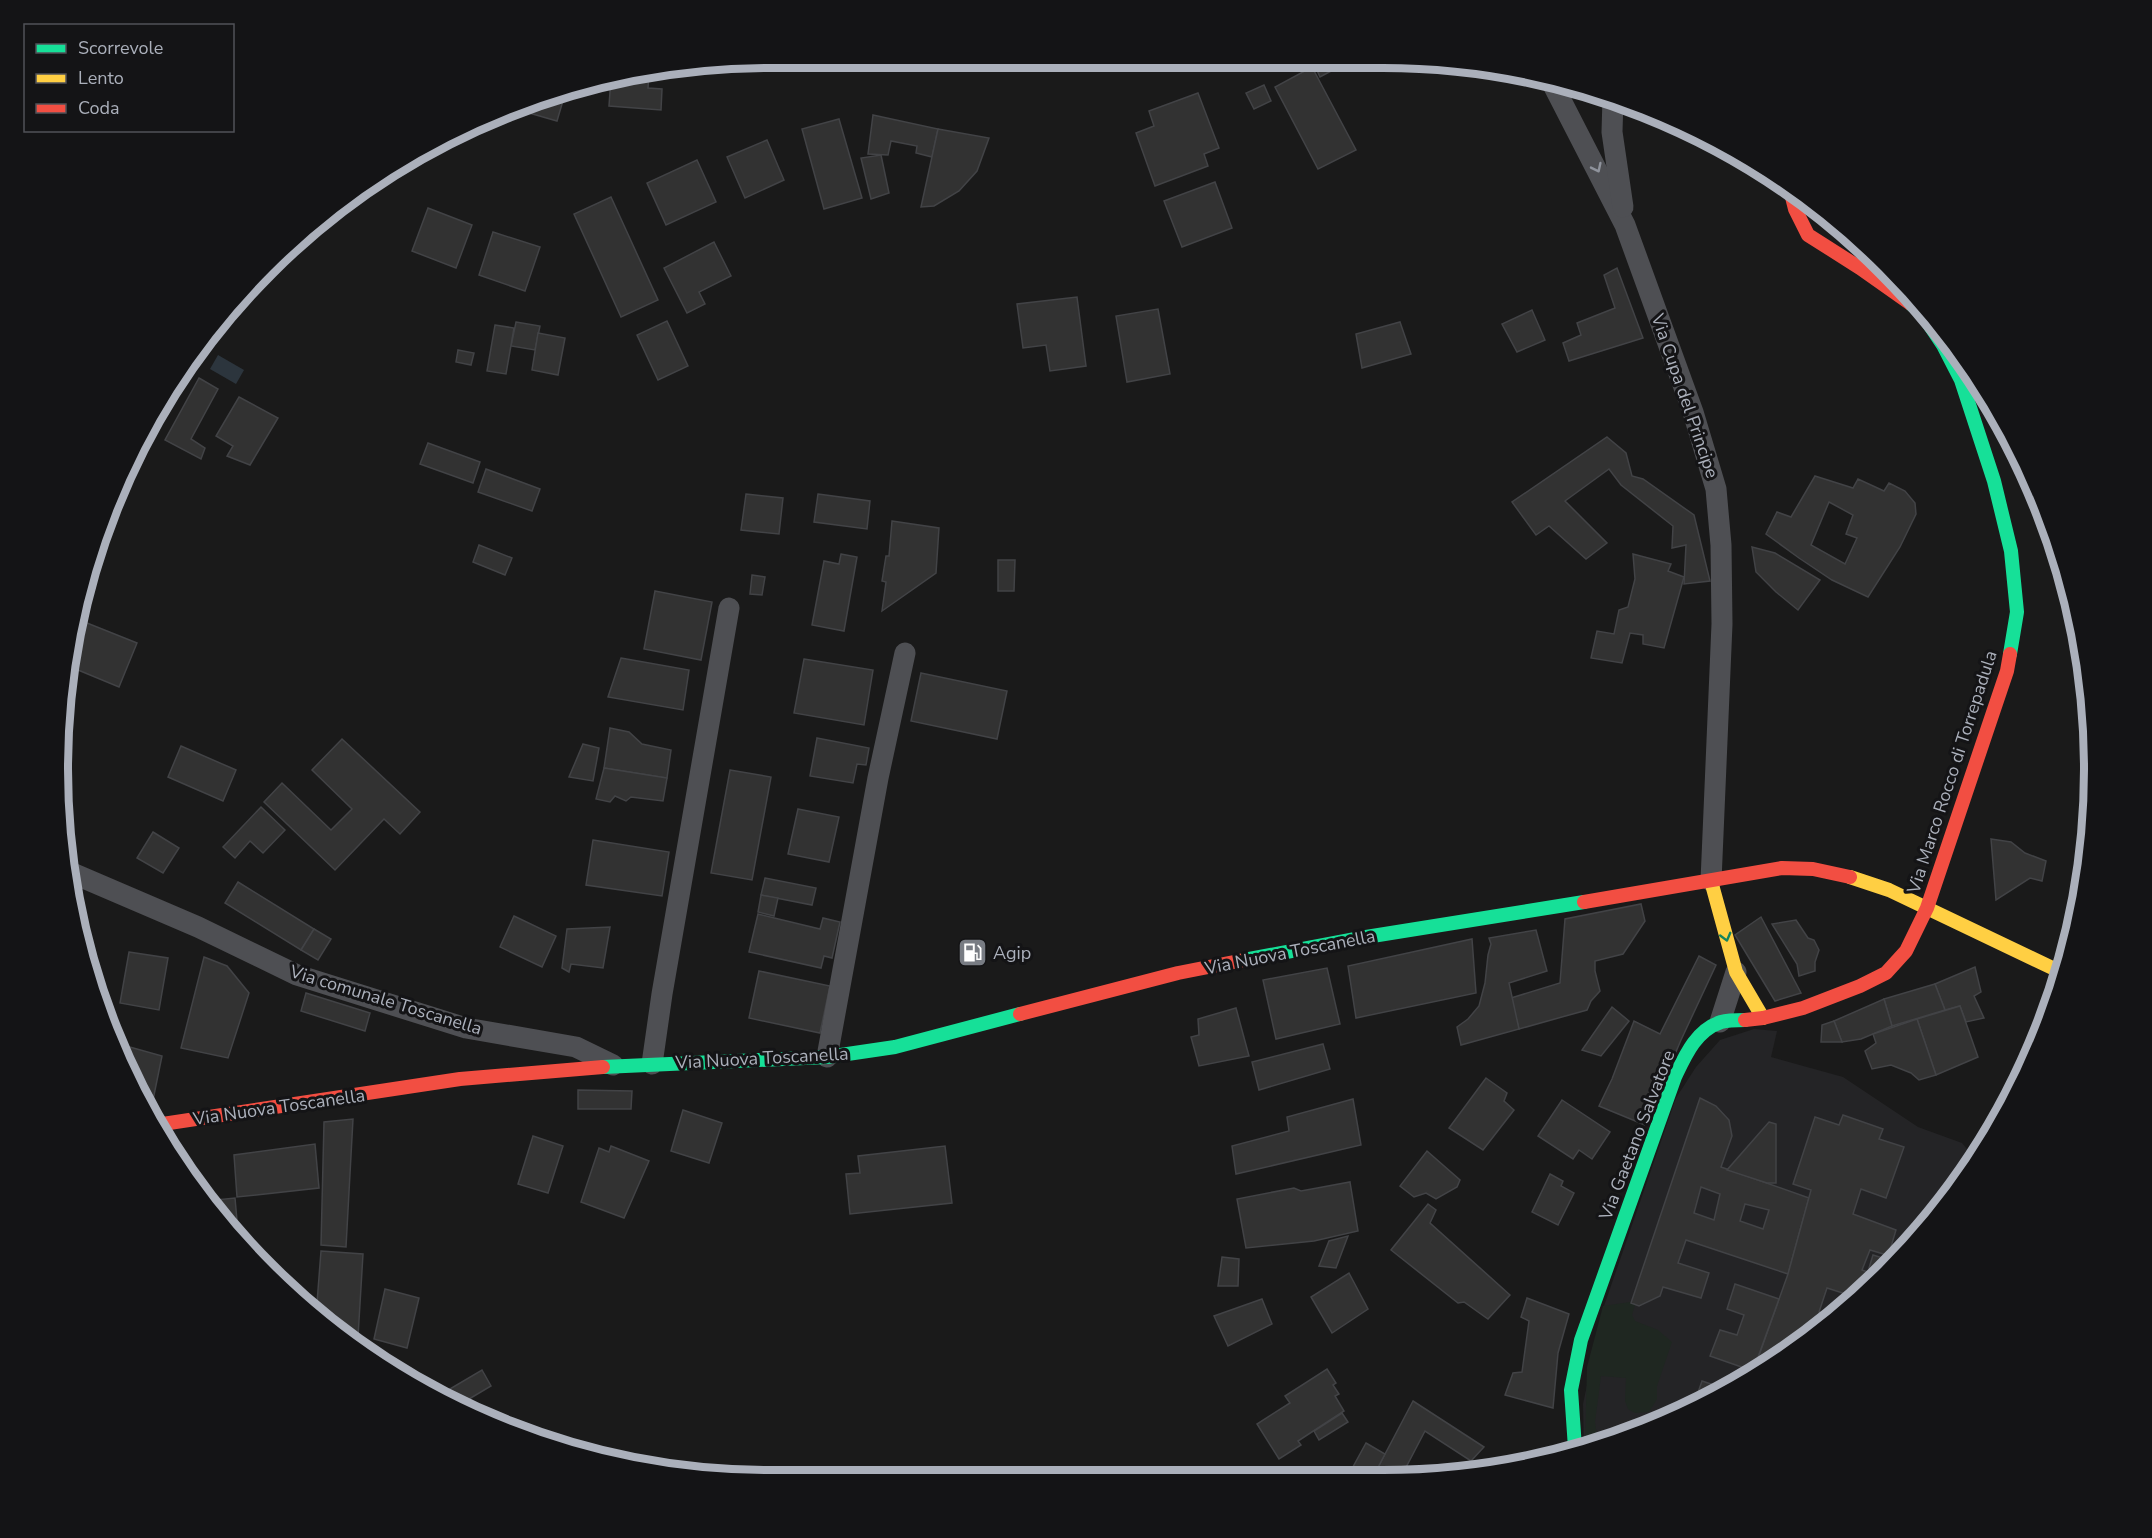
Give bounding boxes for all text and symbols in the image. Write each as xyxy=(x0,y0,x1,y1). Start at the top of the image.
legend xyxy=(24,24,234,132)
text: Scorrevole xyxy=(78,36,163,60)
text: Lento xyxy=(78,66,124,90)
text: Coda xyxy=(78,96,120,120)
one-way arrow xyxy=(1590,162,1601,173)
street label: Via Cupa del Principe xyxy=(1645,310,1724,481)
street label: Via Marco Rocco di Torrepadula xyxy=(1901,647,2003,898)
street label: Via Nuova Toscanella xyxy=(1202,924,1377,980)
one-way arrow xyxy=(1719,932,1732,942)
fuel station icon: Agip xyxy=(956,937,988,969)
place label: Agip xyxy=(993,941,1031,965)
street label: Via comunale Toscanella xyxy=(286,959,485,1041)
street label: Via Nuova Toscanella xyxy=(674,1041,849,1075)
street label: Via Gaetano Salvatore xyxy=(1593,1047,1680,1224)
street label: Via Nuova Toscanella xyxy=(191,1083,366,1131)

